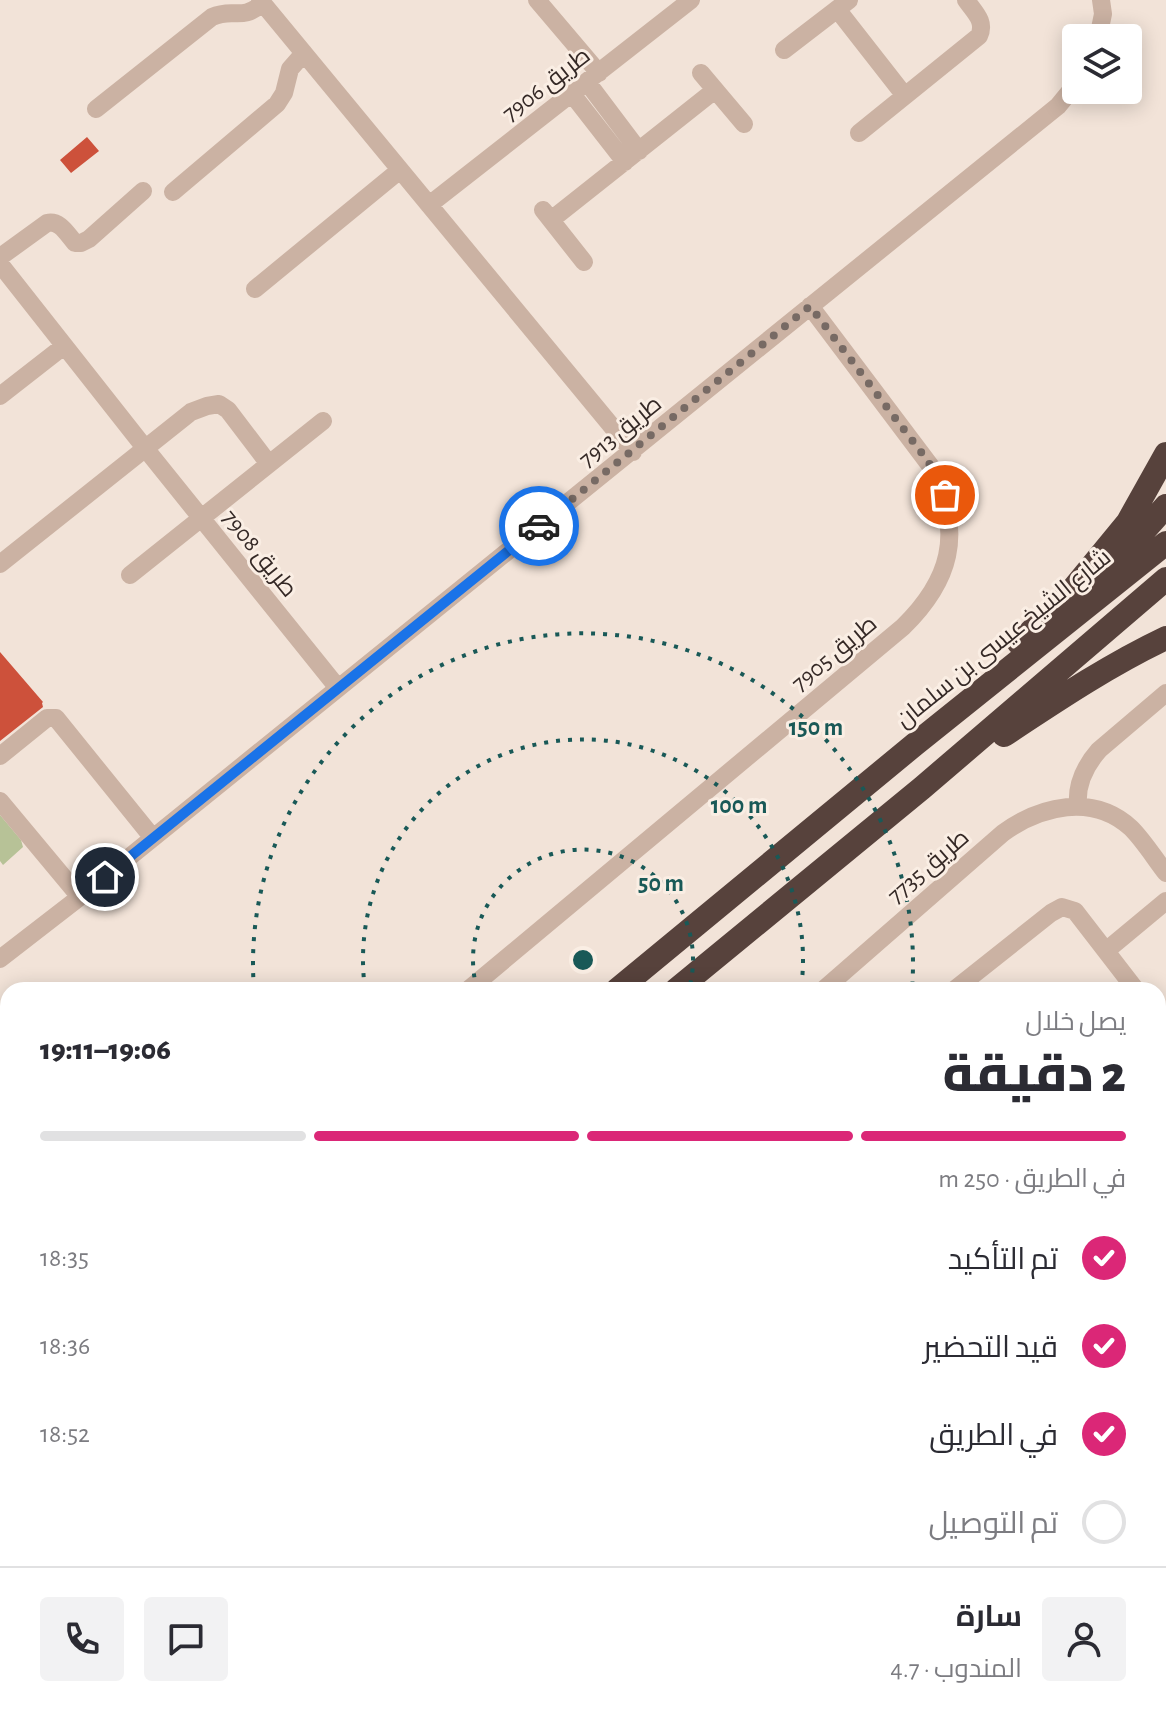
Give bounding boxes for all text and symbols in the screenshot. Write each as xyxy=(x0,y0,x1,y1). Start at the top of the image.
map controls xyxy=(1062,24,1142,104)
button: layers xyxy=(1062,24,1142,104)
street label: طريق 7906 xyxy=(498,43,596,128)
street label: طريق 7913 xyxy=(575,392,668,474)
pin xyxy=(911,461,979,529)
icon: bag xyxy=(923,473,967,517)
courier xyxy=(499,486,579,566)
icon: car xyxy=(517,504,561,548)
street label: طريق 7908 xyxy=(216,506,301,603)
street label: شارع الشيخ عيسى بن سلمان xyxy=(891,544,1117,735)
street label: طريق 7905 xyxy=(788,612,883,698)
text: 150 m xyxy=(789,716,843,740)
text: 100 m xyxy=(711,794,767,818)
street label: طريق 7735 xyxy=(884,825,975,910)
pin xyxy=(71,843,139,911)
icon: home xyxy=(83,855,127,899)
text: 50 m xyxy=(638,872,684,896)
centre of rings xyxy=(569,946,597,974)
text: يصل خلال xyxy=(1025,1009,1126,1035)
text: 19:06–19:11 xyxy=(40,1035,171,1065)
text: 2 دقيقة xyxy=(943,1049,1126,1101)
text: في الطريق · 250 m xyxy=(938,1166,1126,1192)
icon: check xyxy=(1082,1236,1126,1280)
text: 18:35 xyxy=(40,1245,89,1271)
text: تم التأكيد xyxy=(948,1245,1058,1275)
icon: check xyxy=(1082,1324,1126,1368)
text: 18:36 xyxy=(40,1333,90,1359)
text: قيد التحضير xyxy=(923,1333,1058,1363)
icon: check xyxy=(1082,1412,1126,1456)
text: 18:52 xyxy=(40,1421,90,1447)
text: في الطريق xyxy=(929,1421,1058,1451)
text: تم التوصيل xyxy=(928,1509,1058,1539)
button: phone xyxy=(40,1597,124,1681)
button: chat xyxy=(144,1597,228,1681)
button: person xyxy=(1042,1597,1126,1681)
text: سارة xyxy=(956,1602,1022,1632)
text: المندوب · 4.7 xyxy=(890,1656,1022,1682)

